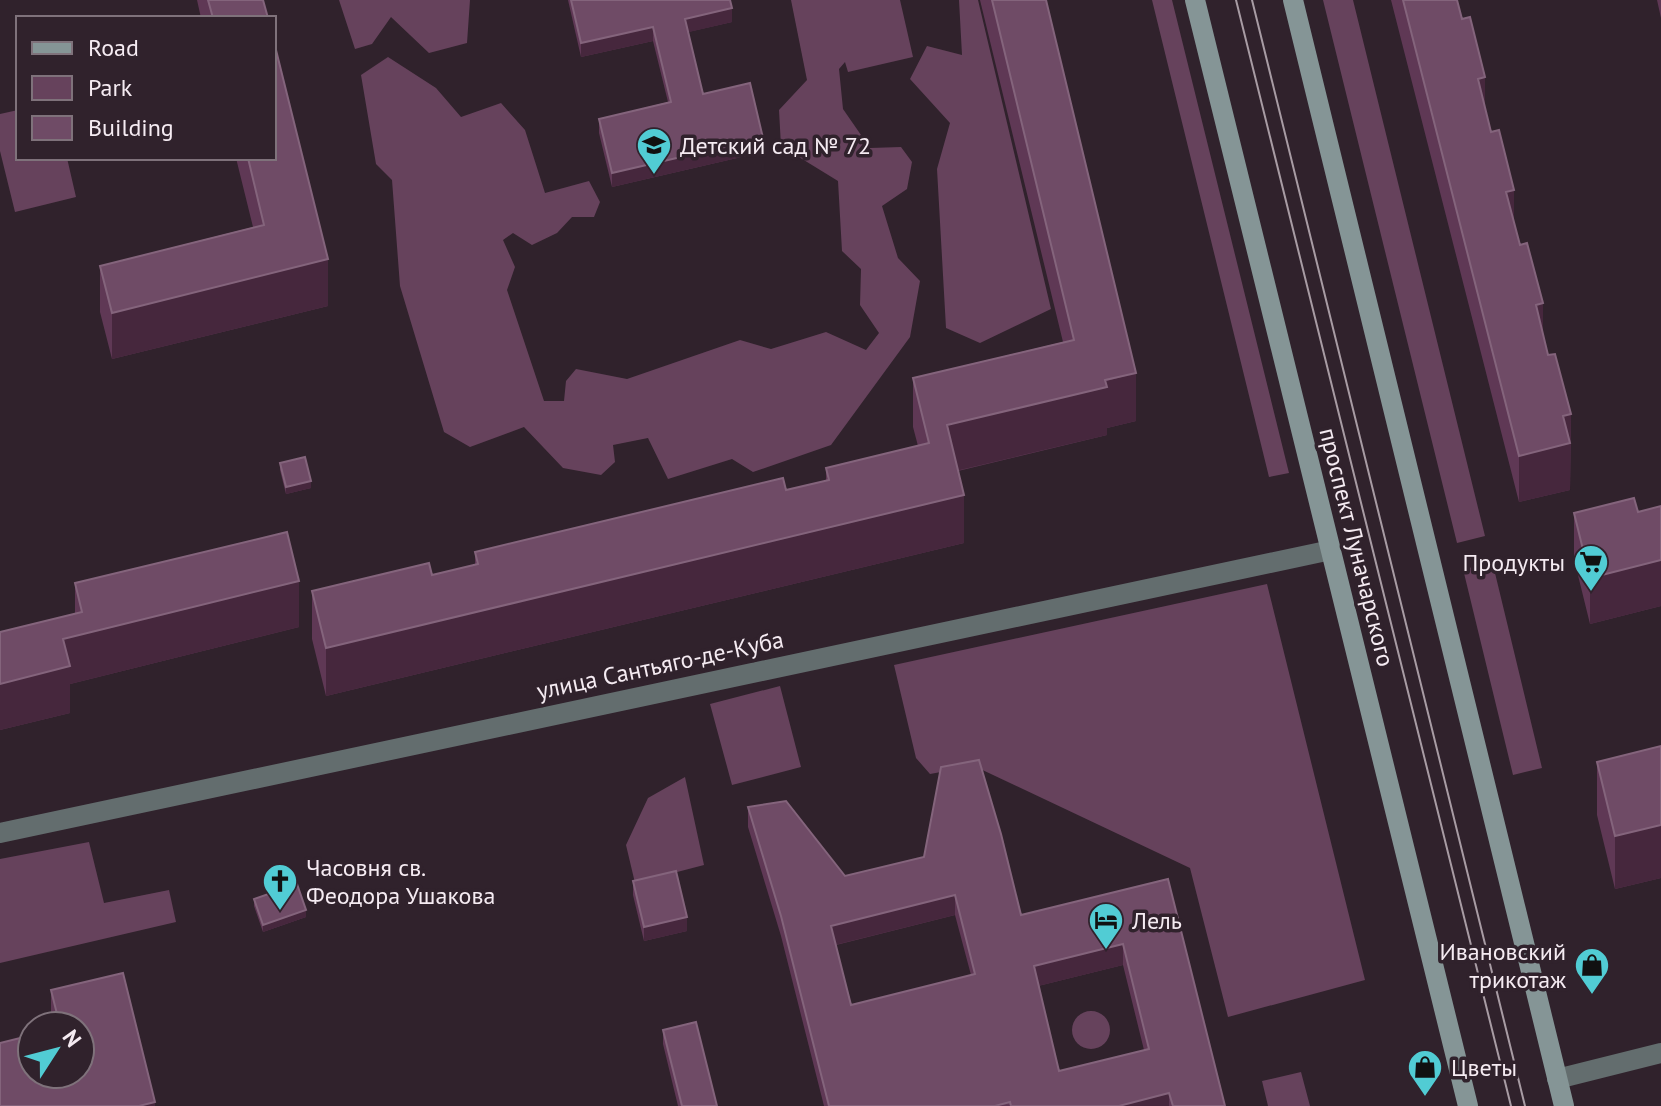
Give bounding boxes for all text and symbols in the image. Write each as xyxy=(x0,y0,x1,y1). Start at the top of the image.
legend xyxy=(16,16,276,160)
text: Road xyxy=(88,32,139,63)
text: Park xyxy=(88,72,133,103)
text: Building xyxy=(88,112,174,143)
school or university icon: Детский сад № 72 xyxy=(635,126,673,176)
place label: Детский сад № 72 xyxy=(680,130,871,161)
street label: проспект Луначарского xyxy=(1312,424,1402,670)
supermarket icon: Продукты xyxy=(1572,543,1610,593)
place label: Продукты xyxy=(1462,547,1565,578)
street label: улица Сантьяго-де-Куба xyxy=(534,624,786,706)
place label: Часовня св. Феодора Ушакова xyxy=(306,852,495,911)
church icon: Часовня св. Феодора Ушакова xyxy=(261,862,299,912)
hotel icon: Лель xyxy=(1087,901,1125,951)
place label: Лель xyxy=(1131,905,1182,936)
place label: Ивановский трикотаж xyxy=(1439,936,1566,995)
shop icon: Ивановский трикотаж xyxy=(1573,946,1611,996)
north arrow xyxy=(16,1010,96,1090)
text: N xyxy=(57,1024,88,1052)
shop icon: Цветы xyxy=(1406,1048,1444,1098)
place label: Цветы xyxy=(1451,1052,1517,1083)

